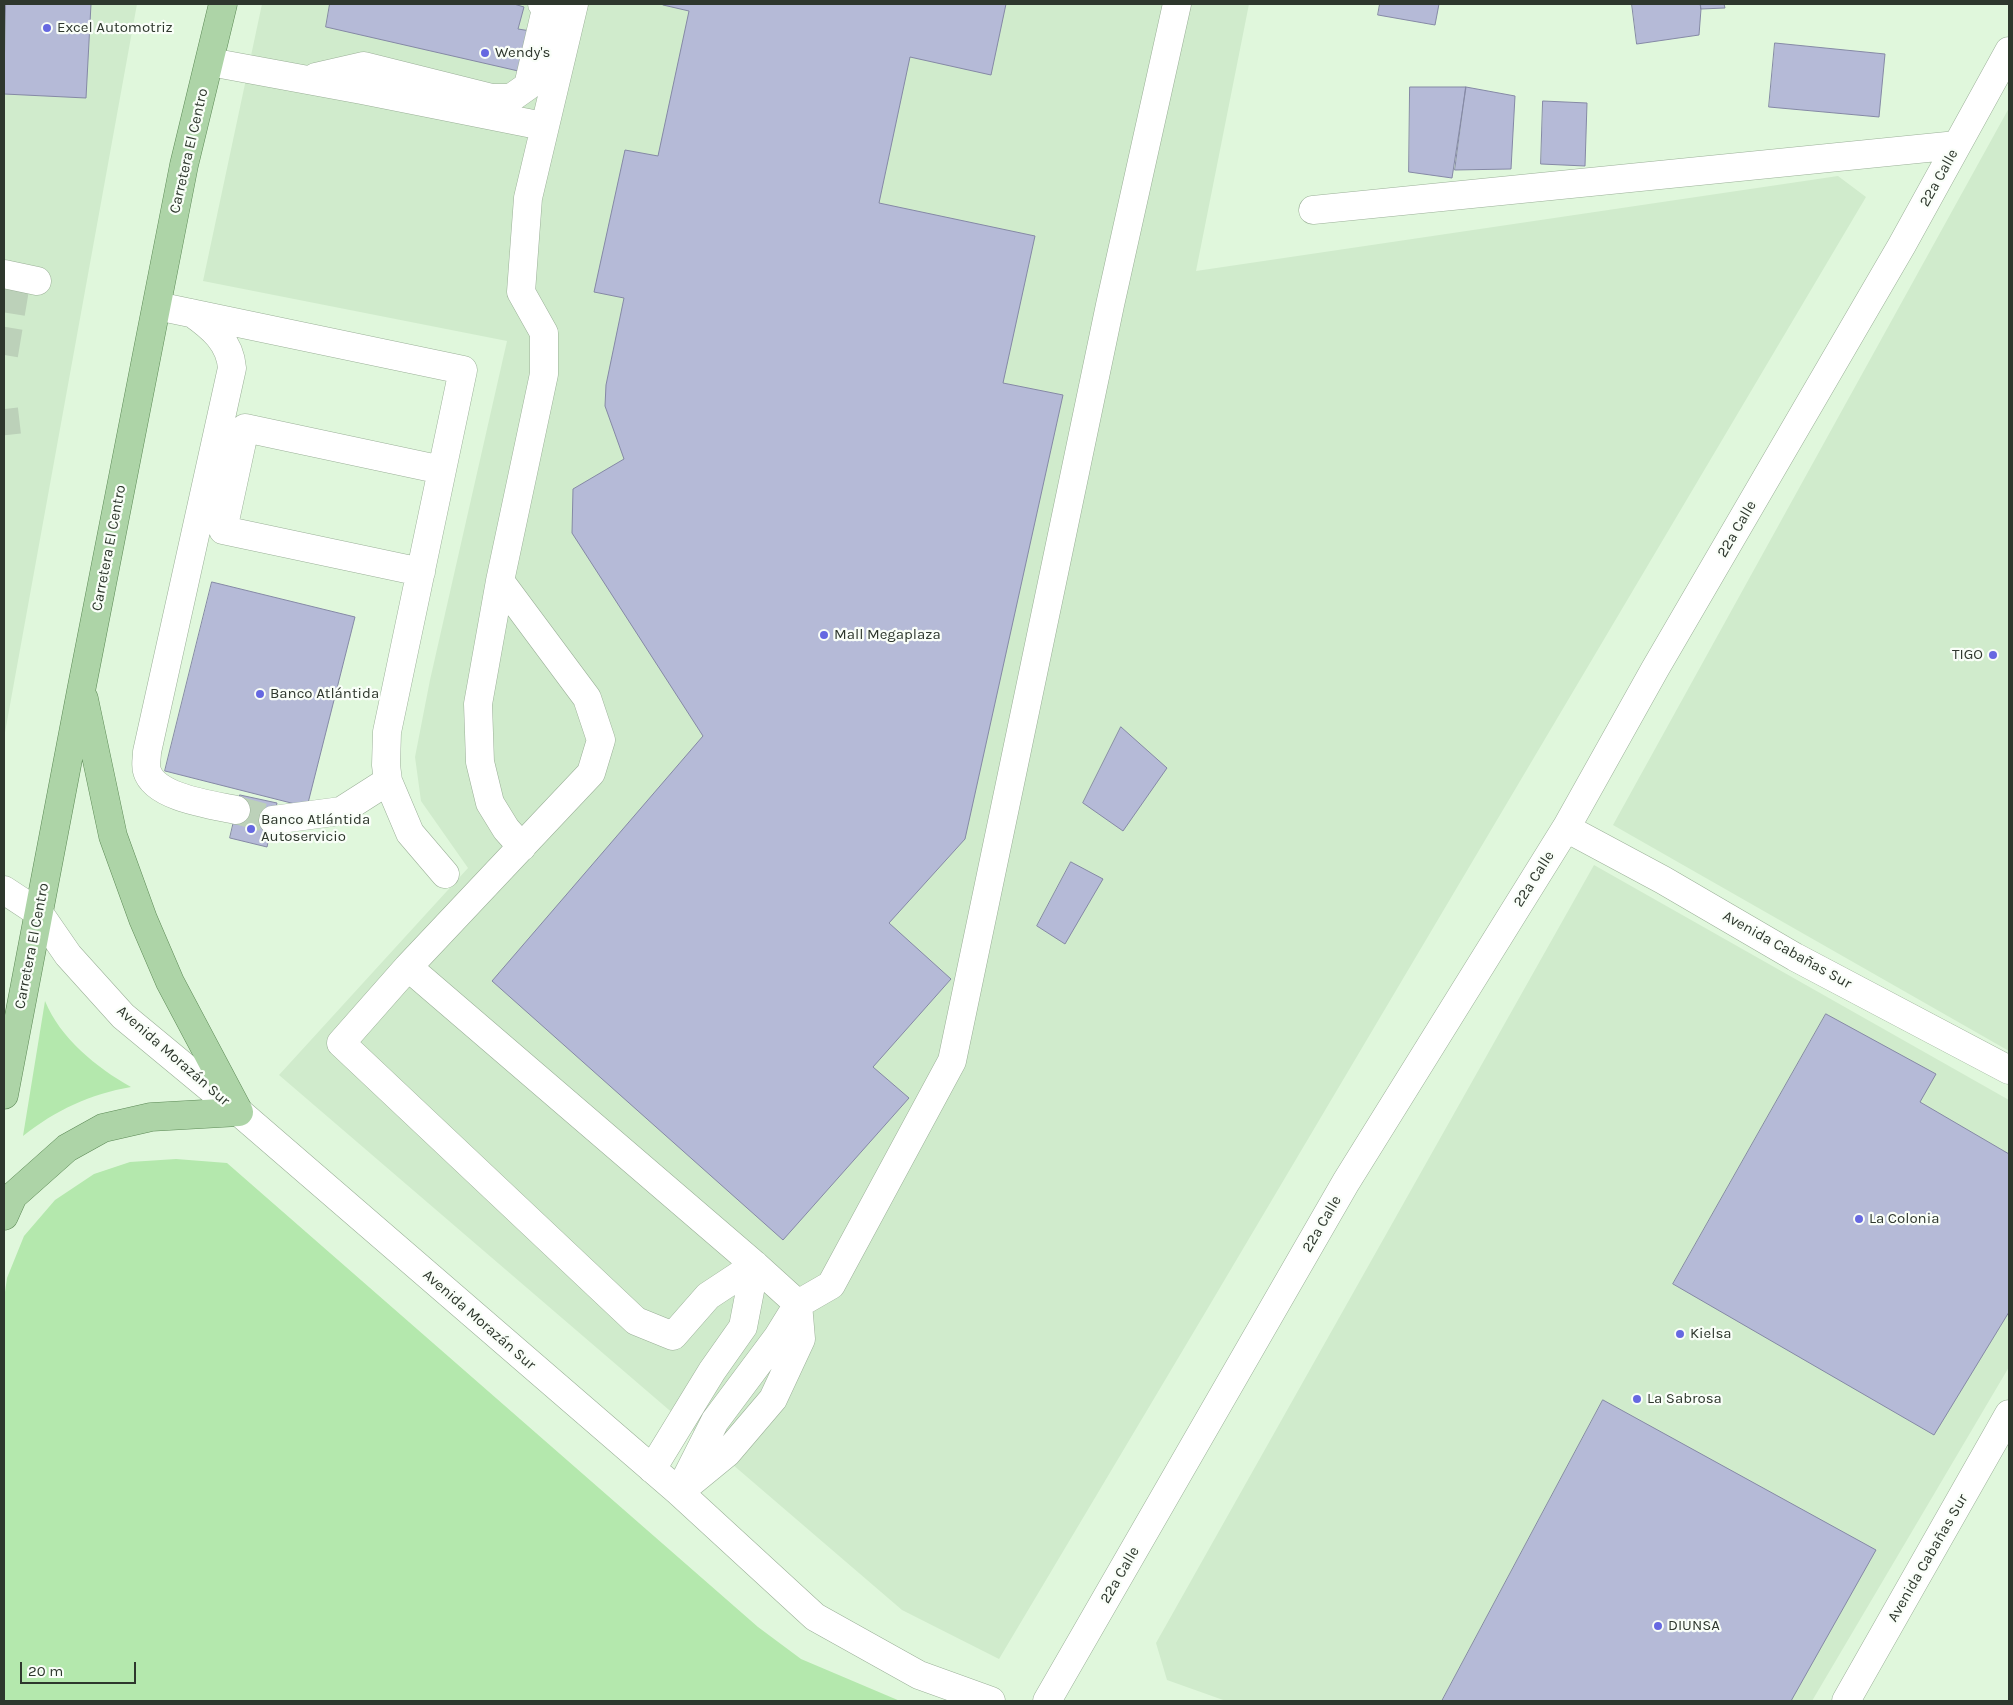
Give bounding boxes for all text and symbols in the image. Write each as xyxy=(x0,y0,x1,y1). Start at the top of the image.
place label: Excel Automotriz xyxy=(57,19,173,37)
marker: Excel Automotriz xyxy=(41,22,53,34)
place label: Wendy's xyxy=(495,44,550,62)
marker: Wendy's xyxy=(479,47,491,59)
street label: Carretera El Centro xyxy=(166,87,212,215)
street label: 22a Calle xyxy=(1916,146,1962,210)
street label: Carretera El Centro xyxy=(88,483,130,613)
street label: 22a Calle xyxy=(1714,497,1760,561)
place label: Mall Megaplaza xyxy=(834,626,941,644)
marker: Mall Megaplaza xyxy=(818,629,830,641)
place label: TIGO xyxy=(1952,646,1983,664)
marker: TIGO xyxy=(1987,649,1999,661)
place label: Banco Atlántida xyxy=(270,685,379,703)
marker: Banco Atlántida xyxy=(254,688,266,700)
place label: Banco Atlántida Autoservicio xyxy=(261,811,370,846)
marker: Banco Atlántida Autoservicio xyxy=(245,823,257,835)
street label: 22a Calle xyxy=(1510,848,1558,910)
street label: Carretera El Centro xyxy=(11,881,53,1011)
street label: Avenida Cabañas Sur xyxy=(1719,907,1855,993)
street label: Avenida Morazán Sur xyxy=(113,1002,233,1110)
street label: 22a Calle xyxy=(1299,1192,1345,1256)
place label: La Colonia xyxy=(1869,1210,1939,1228)
marker: La Colonia xyxy=(1853,1213,1865,1225)
street label: Avenida Morazán Sur xyxy=(419,1266,539,1374)
place label: Kielsa xyxy=(1690,1325,1732,1343)
marker: Kielsa xyxy=(1674,1328,1686,1340)
place label: La Sabrosa xyxy=(1647,1390,1722,1408)
marker: La Sabrosa xyxy=(1631,1393,1643,1405)
street label: Avenida Cabañas Sur xyxy=(1884,1491,1972,1625)
street label: 22a Calle xyxy=(1097,1543,1143,1607)
place label: DIUNSA xyxy=(1668,1617,1720,1635)
marker: DIUNSA xyxy=(1652,1620,1664,1632)
scale bar xyxy=(22,1652,139,1684)
text: 20 m xyxy=(28,1662,63,1680)

